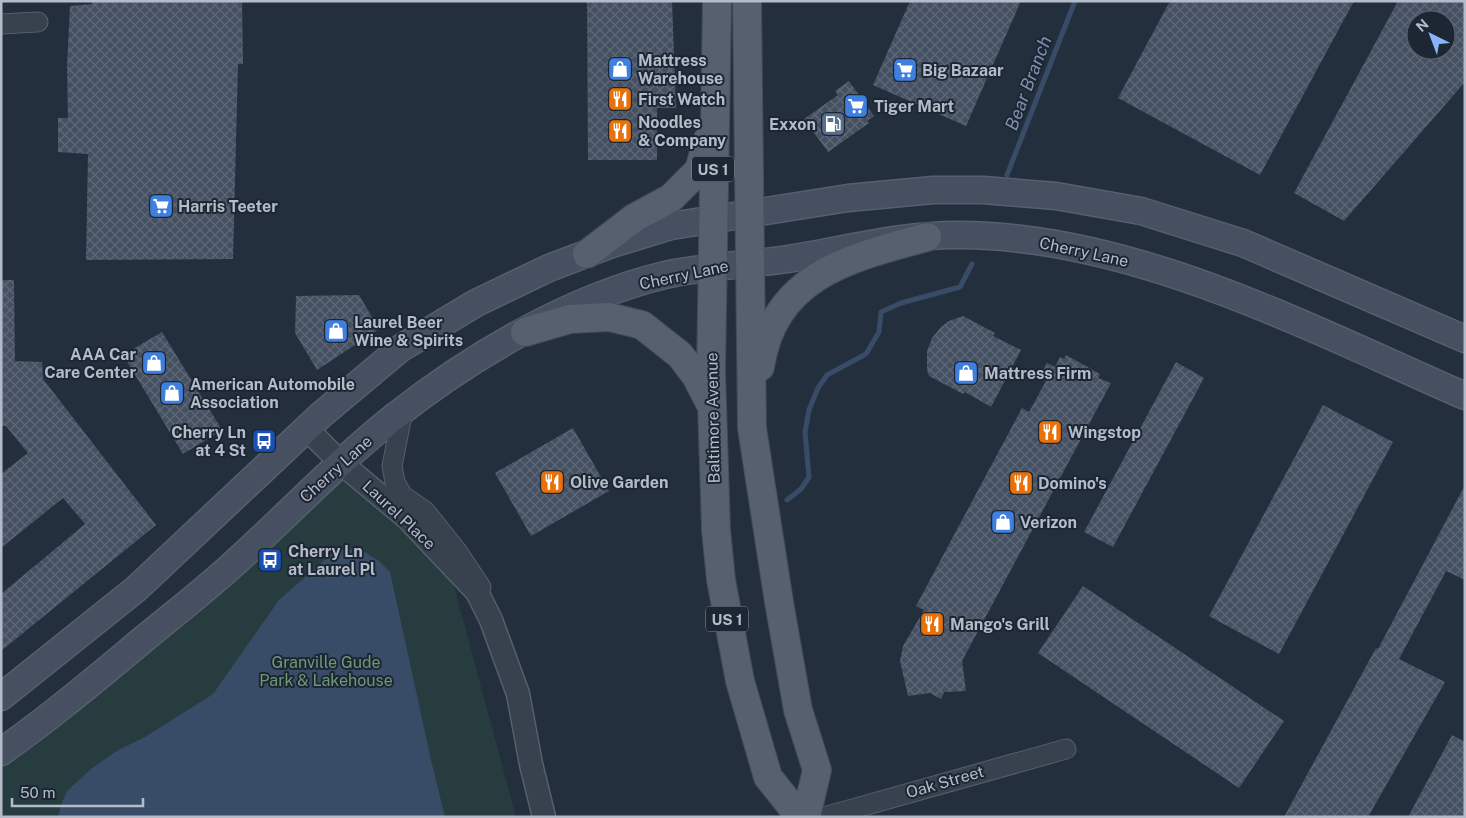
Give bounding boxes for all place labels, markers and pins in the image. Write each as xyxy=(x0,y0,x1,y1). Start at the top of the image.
place label: Mattress Warehouse xyxy=(638,51,723,88)
shop icon: Mattress Warehouse xyxy=(607,56,633,82)
supermarket icon: Big Bazaar xyxy=(892,57,918,83)
place label: Big Bazaar xyxy=(922,61,1004,80)
restaurant icon: First Watch xyxy=(607,86,633,112)
place label: First Watch xyxy=(638,90,725,109)
supermarket icon: Tiger Mart xyxy=(843,93,869,119)
place label: Tiger Mart xyxy=(874,97,955,116)
fuel station icon: Exxon xyxy=(820,111,846,137)
place label: Noodles & Company xyxy=(638,113,726,150)
place label: Exxon xyxy=(769,115,816,134)
restaurant icon: Noodles & Company xyxy=(607,118,633,144)
supermarket icon: Harris Teeter xyxy=(148,193,174,219)
place label: Harris Teeter xyxy=(178,197,278,216)
place label: Laurel Beer Wine & Spirits xyxy=(354,313,463,350)
shop icon: Laurel Beer Wine & Spirits xyxy=(323,318,349,344)
place label: AAA Car Care Center xyxy=(44,345,136,382)
shop icon: AAA Car Care Center xyxy=(141,350,167,376)
shop icon: Mattress Firm xyxy=(953,360,979,386)
place label: Mattress Firm xyxy=(984,364,1091,383)
place label: American Automobile Association xyxy=(190,375,355,412)
shop icon: American Automobile Association xyxy=(159,380,185,406)
restaurant icon: Wingstop xyxy=(1037,419,1063,445)
place label: Cherry Ln at 4 St xyxy=(171,423,246,460)
place label: Wingstop xyxy=(1068,423,1141,442)
bus stop icon: Cherry Ln at 4 St xyxy=(251,428,277,454)
restaurant icon: Olive Garden xyxy=(539,469,565,495)
restaurant icon: Domino's xyxy=(1008,470,1034,496)
place label: Olive Garden xyxy=(570,473,669,492)
place label: Domino's xyxy=(1038,474,1107,493)
shop icon: Verizon xyxy=(990,509,1016,535)
place label: Verizon xyxy=(1020,513,1077,532)
place label: Cherry Ln at Laurel Pl xyxy=(288,542,375,579)
bus stop icon: Cherry Ln at Laurel Pl xyxy=(257,547,283,573)
restaurant icon: Mango's Grill xyxy=(919,611,945,637)
place label: Mango's Grill xyxy=(950,615,1050,634)

